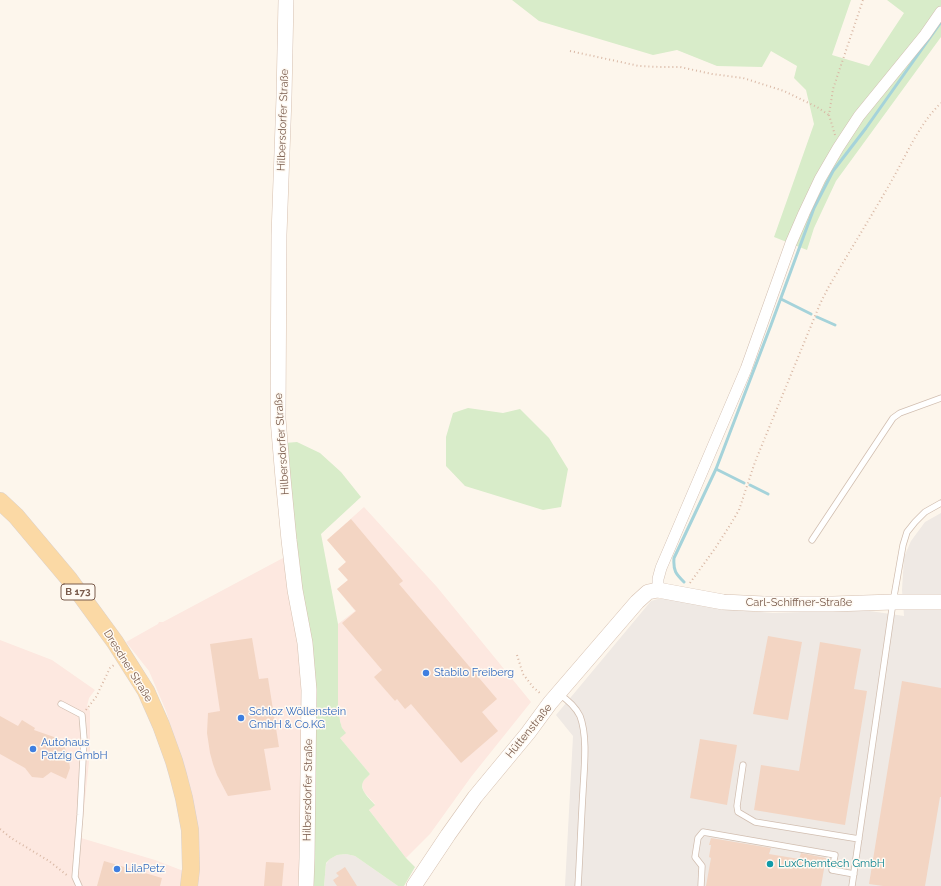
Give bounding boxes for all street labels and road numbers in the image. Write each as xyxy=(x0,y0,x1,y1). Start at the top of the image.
street label: Hilbersdorfer Straße xyxy=(275,69,291,171)
street label: Hilbersdorfer Straße xyxy=(272,392,292,496)
road number: B 173 xyxy=(61,584,95,600)
street label: Carl-Schiffner-Straße xyxy=(746,596,852,610)
street label: Dresdner Straße xyxy=(101,628,155,704)
street label: Hüttenstraße xyxy=(503,701,555,761)
street label: Hilbersdorfer Straße xyxy=(301,739,315,841)

